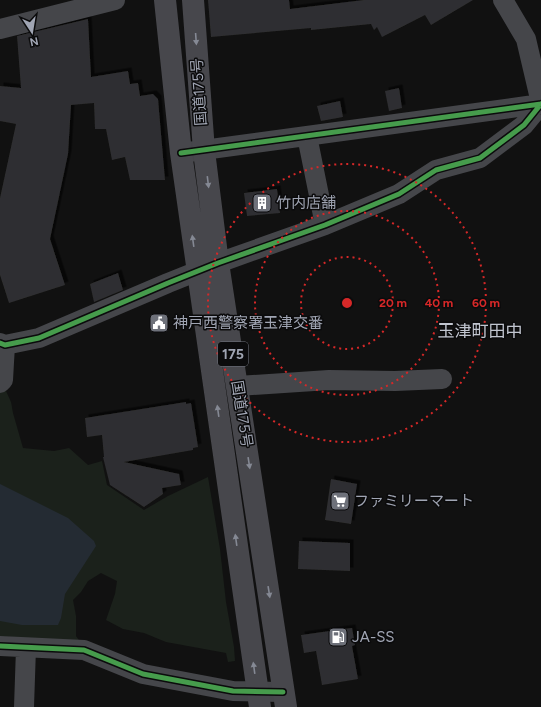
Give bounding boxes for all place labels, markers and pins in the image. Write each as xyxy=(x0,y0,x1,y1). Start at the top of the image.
building icon: 竹内店舗 xyxy=(251,192,273,214)
place label: 竹内店舗 xyxy=(276,194,336,212)
centre of rings xyxy=(340,296,354,310)
public building icon: 神戸西警察署玉津交番 xyxy=(148,312,170,334)
place label: 神戸西警察署玉津交番 xyxy=(173,314,323,332)
supermarket icon: ファミリーマート xyxy=(329,490,351,512)
place label: ファミリーマート xyxy=(354,492,474,510)
fuel station icon: JA-SS xyxy=(327,626,349,648)
place label: JA-SS xyxy=(352,628,395,646)

